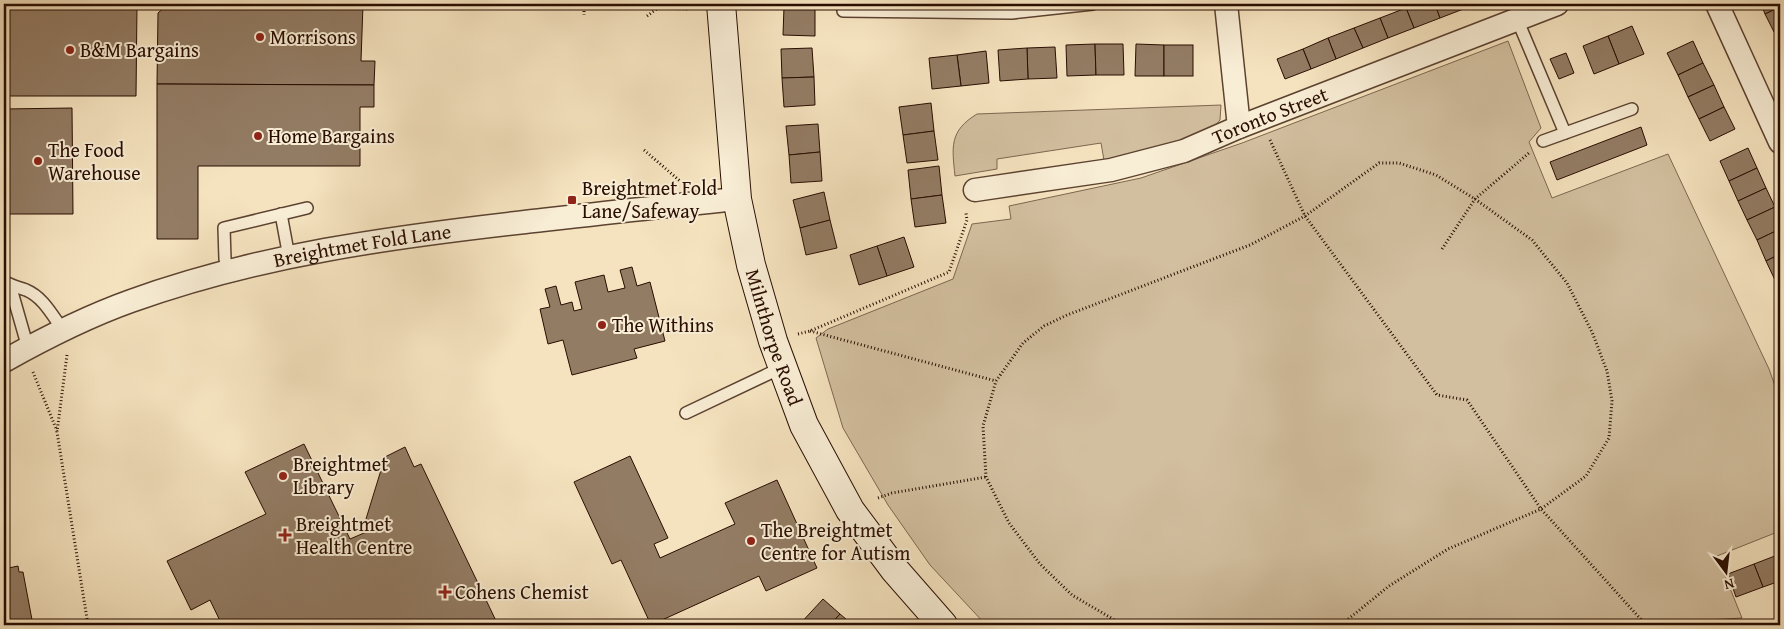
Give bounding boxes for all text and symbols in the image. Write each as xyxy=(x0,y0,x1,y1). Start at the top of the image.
place label: Morrisons xyxy=(270,22,356,51)
marker: Morrisons xyxy=(254,31,266,43)
place label: B&M Bargains xyxy=(80,35,199,64)
marker: B&M Bargains xyxy=(64,44,76,56)
street label: Toronto Street xyxy=(1207,79,1332,151)
place label: Home Bargains xyxy=(268,121,395,150)
marker: Home Bargains xyxy=(252,130,264,142)
place label: The Food Warehouse xyxy=(48,135,141,187)
marker: The Food Warehouse xyxy=(32,155,44,167)
place label: Breightmet Fold Lane/Safeway xyxy=(582,173,718,225)
marker: Breightmet Fold Lane/Safeway xyxy=(566,194,578,206)
street label: Breightmet Fold Lane xyxy=(271,216,453,274)
street label: Milnthorpe Road xyxy=(739,265,811,410)
place label: The Withins xyxy=(612,310,714,339)
marker: The Withins xyxy=(596,319,608,331)
place label: Breightmet Library xyxy=(293,449,388,501)
marker: Breightmet Library xyxy=(277,470,289,482)
place label: Breightmet Health Centre xyxy=(296,509,412,561)
place label: The Breightmet Centre for Autism xyxy=(761,515,911,567)
marker: Breightmet Health Centre xyxy=(278,528,292,542)
marker: The Breightmet Centre for Autism xyxy=(745,535,757,547)
north arrow xyxy=(1702,546,1752,596)
text: N xyxy=(1722,574,1736,596)
place label: Cohens Chemist xyxy=(455,577,589,606)
marker: Cohens Chemist xyxy=(439,586,451,598)

